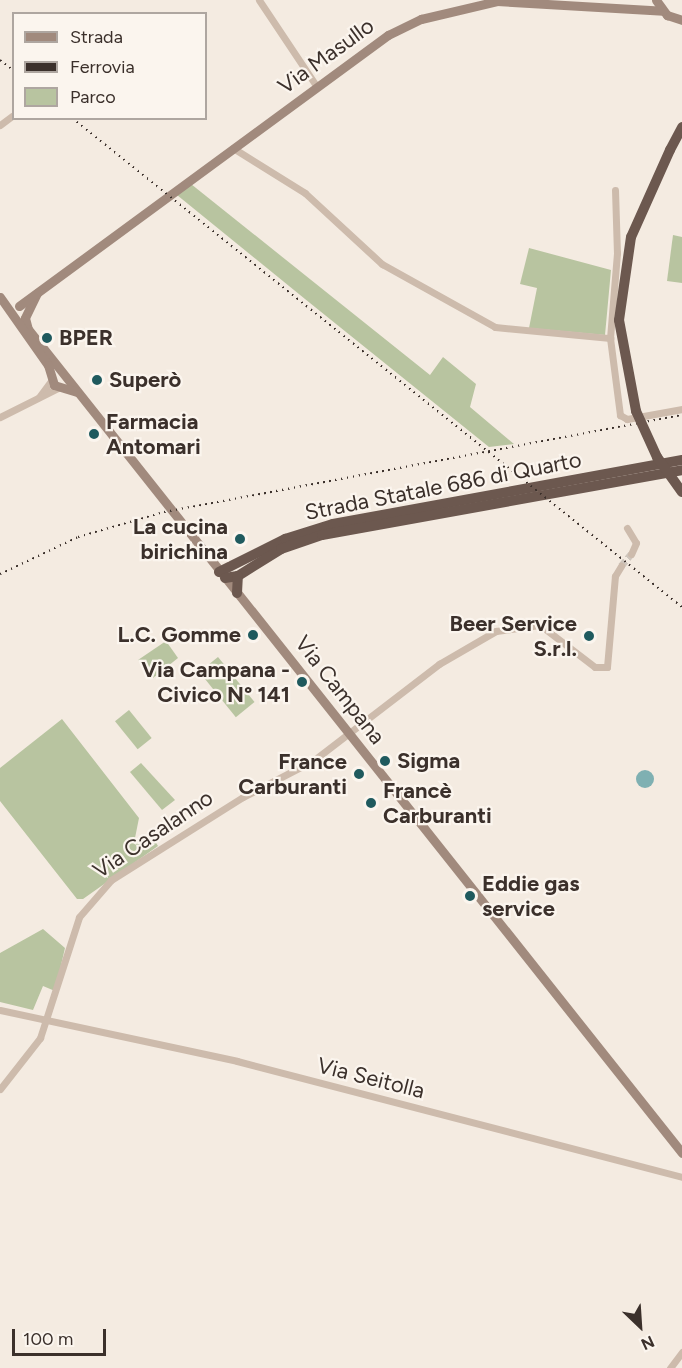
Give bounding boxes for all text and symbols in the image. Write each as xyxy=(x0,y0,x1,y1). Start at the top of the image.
legend xyxy=(12,12,207,120)
street label: Via Masullo xyxy=(273,12,379,100)
text: Strada xyxy=(70,26,123,48)
text: Ferrovia xyxy=(70,56,135,78)
text: Parco xyxy=(70,86,116,108)
place label: BPER xyxy=(59,325,113,351)
marker: BPER xyxy=(40,331,54,345)
place label: Superò xyxy=(109,367,181,393)
marker: Superò xyxy=(90,373,104,387)
place label: Farmacia Antomari xyxy=(106,408,201,460)
marker: Farmacia Antomari xyxy=(87,427,101,441)
street label: Strada Statale 686 di Quarto xyxy=(302,446,584,526)
place label: La cucina birichina xyxy=(133,513,228,564)
marker: La cucina birichina xyxy=(233,532,247,546)
place label: Beer Service S.r.l. xyxy=(450,610,577,662)
place label: L.C. Gomme xyxy=(117,622,241,648)
marker: L.C. Gomme xyxy=(246,628,260,642)
marker: Beer Service S.r.l. xyxy=(582,629,596,643)
street label: Via Campana xyxy=(289,630,391,750)
place label: Via Campana - Civico N° 141 xyxy=(141,656,290,708)
marker: Via Campana - Civico N° 141 xyxy=(295,675,309,689)
place label: France Carburanti xyxy=(238,748,347,800)
place label: Sigma xyxy=(397,748,460,774)
marker: Sigma xyxy=(378,754,392,768)
marker: France Carburanti xyxy=(352,767,366,781)
place label: Francè Carburanti xyxy=(383,777,492,828)
street label: Via Casalanno xyxy=(88,784,218,884)
marker: Francè Carburanti xyxy=(364,796,378,810)
place label: Eddie gas service xyxy=(482,870,580,921)
marker: Eddie gas service xyxy=(463,889,477,903)
street label: Via Seitolla xyxy=(315,1052,427,1104)
north arrow xyxy=(610,1296,670,1356)
scale bar xyxy=(15,1317,110,1355)
text: 100 m xyxy=(23,1328,73,1350)
text: N xyxy=(638,1332,657,1354)

